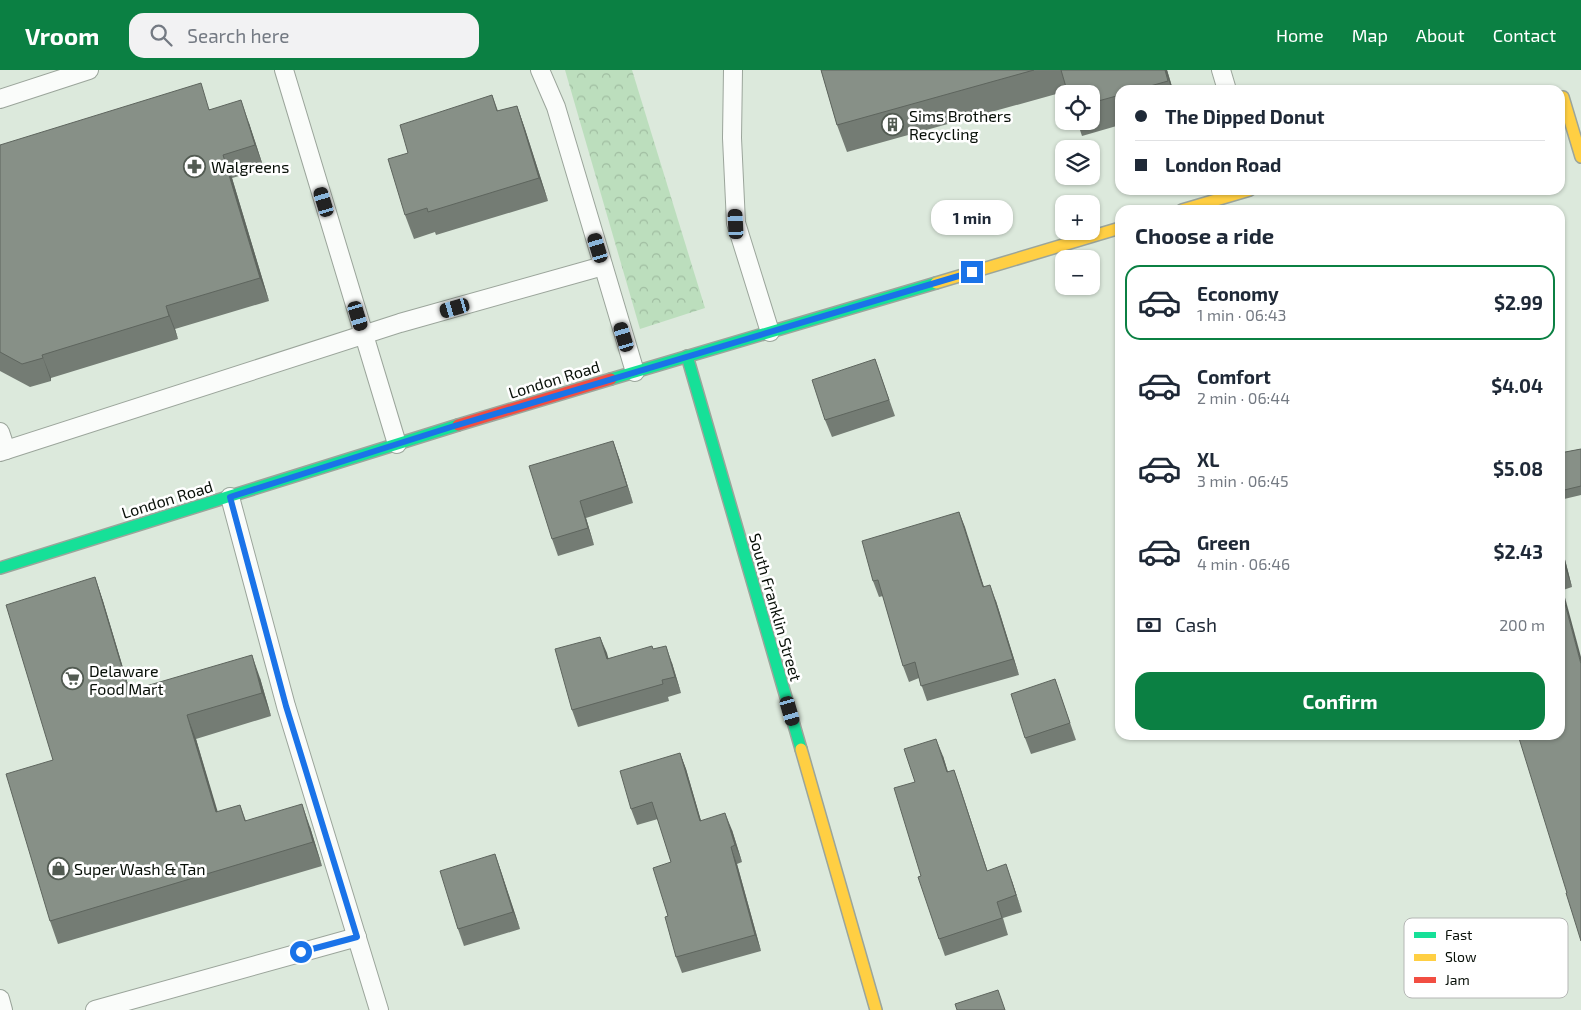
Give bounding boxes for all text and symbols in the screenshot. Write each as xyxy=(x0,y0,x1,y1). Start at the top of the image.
search box xyxy=(129,13,479,58)
text: Vroom xyxy=(25,21,99,50)
icon: search xyxy=(147,21,175,49)
text: Search here xyxy=(187,24,289,47)
text: Home xyxy=(1276,24,1324,46)
text: Map xyxy=(1352,24,1388,46)
text: About xyxy=(1416,24,1465,46)
text: Contact xyxy=(1493,24,1556,46)
map controls xyxy=(1055,85,1100,295)
button: locate xyxy=(1055,85,1100,130)
text: The Dipped Donut xyxy=(1165,105,1325,128)
place label: Sims Brothers Recycling xyxy=(909,106,1011,143)
building icon: Sims Brothers Recycling xyxy=(881,112,905,136)
button: layers xyxy=(1055,140,1100,185)
text: London Road xyxy=(1165,153,1281,176)
pharmacy icon: Walgreens xyxy=(183,154,207,178)
place label: Walgreens xyxy=(211,157,289,176)
car xyxy=(312,185,335,219)
button: + xyxy=(1055,195,1100,240)
callout: 1 min xyxy=(931,200,1013,234)
text: 1 min xyxy=(953,208,991,227)
car xyxy=(727,209,744,239)
text: Choose a ride xyxy=(1135,222,1274,248)
car xyxy=(586,231,609,265)
button: − xyxy=(1055,250,1100,295)
route end xyxy=(961,261,983,283)
icon: car xyxy=(1137,280,1182,325)
text: Economy xyxy=(1197,282,1279,305)
text: $2.99 xyxy=(1494,291,1543,314)
car xyxy=(438,297,471,319)
car xyxy=(346,299,369,333)
text: 1 min · 06:43 xyxy=(1197,305,1286,324)
car xyxy=(612,320,635,354)
street label: London Road xyxy=(506,356,602,402)
icon: car xyxy=(1137,363,1182,408)
text: Comfort xyxy=(1197,365,1271,388)
text: $4.04 xyxy=(1491,374,1543,397)
text: 2 min · 06:44 xyxy=(1197,388,1290,407)
icon: car xyxy=(1137,446,1182,491)
text: XL xyxy=(1197,448,1219,471)
text: $5.08 xyxy=(1493,457,1543,480)
text: 3 min · 06:45 xyxy=(1197,471,1289,490)
street label: London Road xyxy=(119,476,215,522)
icon: car xyxy=(1137,529,1182,574)
street label: South Franklin Street xyxy=(746,531,806,683)
text: Green xyxy=(1197,531,1250,554)
text: $2.43 xyxy=(1494,540,1543,563)
text: 4 min · 06:46 xyxy=(1197,554,1290,573)
icon: cash xyxy=(1135,611,1163,639)
text: Cash xyxy=(1175,613,1217,636)
text: 200 m xyxy=(1499,615,1545,634)
place label: Delaware Food Mart xyxy=(89,661,164,698)
supermarket icon: Delaware Food Mart xyxy=(61,667,85,691)
button: Confirm xyxy=(1135,672,1545,730)
car xyxy=(778,695,801,727)
shop icon: Super Wash & Tan xyxy=(46,856,70,880)
place label: Super Wash & Tan xyxy=(74,859,206,878)
legend xyxy=(1404,918,1568,998)
text: Fast xyxy=(1445,926,1472,943)
route start xyxy=(290,941,312,963)
text: Slow xyxy=(1445,948,1477,965)
text: Jam xyxy=(1445,971,1470,988)

